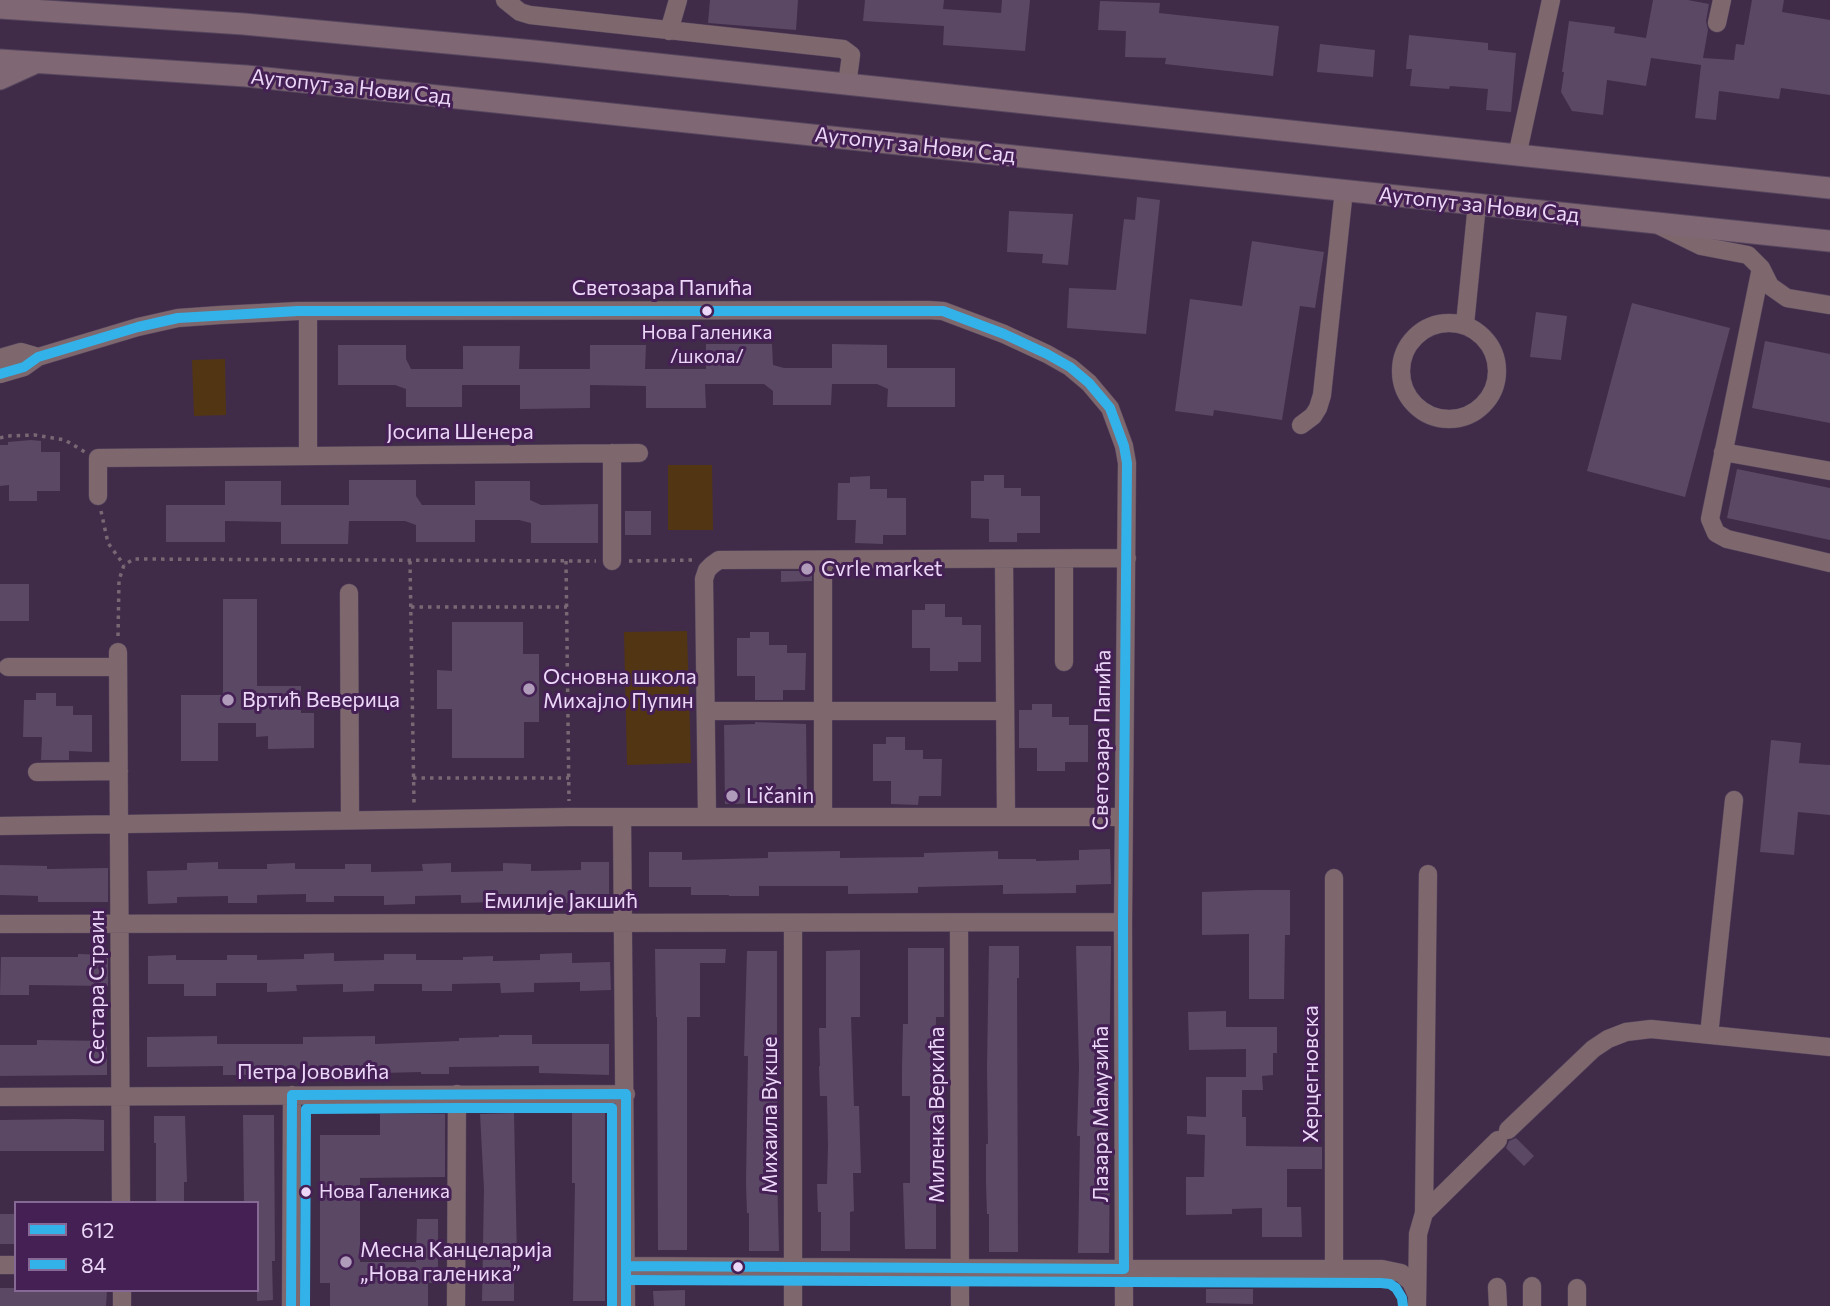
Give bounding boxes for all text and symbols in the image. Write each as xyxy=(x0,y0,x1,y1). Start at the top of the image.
street label: Аутопут за Нови Сад xyxy=(249,64,453,110)
street label: Аутопут за Нови Сад xyxy=(813,122,1017,168)
street label: Аутопут за Нови Сад xyxy=(1377,182,1581,228)
street label: Светозара Папића xyxy=(572,275,752,301)
marker: Нова Галеника /школа/ xyxy=(700,304,714,318)
place label: Нова Галеника /школа/ xyxy=(642,322,772,366)
street label: Јосипа Шенера xyxy=(386,419,534,445)
place label: Cvrle market xyxy=(821,556,943,582)
marker: Cvrle market xyxy=(799,561,815,577)
street label: Светозара Папића xyxy=(1088,650,1116,830)
place label: Основна школа Михајло Пупин xyxy=(543,664,697,714)
marker: Основна школа Михајло Пупин xyxy=(521,681,537,697)
place label: Вртић Веверица xyxy=(242,687,400,713)
marker: Вртић Веверица xyxy=(220,692,236,708)
place label: Ličanin xyxy=(746,783,814,809)
marker: Ličanin xyxy=(724,788,740,804)
street label: Емилије Јакшић xyxy=(484,888,638,914)
street label: Сестара Страин xyxy=(84,910,110,1064)
street label: Херцегновска xyxy=(1298,1005,1324,1143)
street label: Лазара Мамузића xyxy=(1088,1026,1114,1202)
street label: Миленка Веркића xyxy=(924,1027,950,1203)
street label: Михаила Вукше xyxy=(757,1036,783,1194)
street label: Петра Јововића xyxy=(237,1059,389,1085)
place label: Нова Галеника xyxy=(319,1181,450,1203)
marker: Нова Галеника xyxy=(299,1185,313,1199)
legend xyxy=(14,1201,259,1292)
text: 612 xyxy=(81,1217,114,1242)
place label: Месна Канцеларија „Нова галеника” xyxy=(360,1237,552,1287)
text: 84 xyxy=(81,1252,106,1277)
marker: Месна Канцеларија „Нова галеника” xyxy=(338,1254,354,1270)
unlabelled marker xyxy=(731,1260,745,1274)

